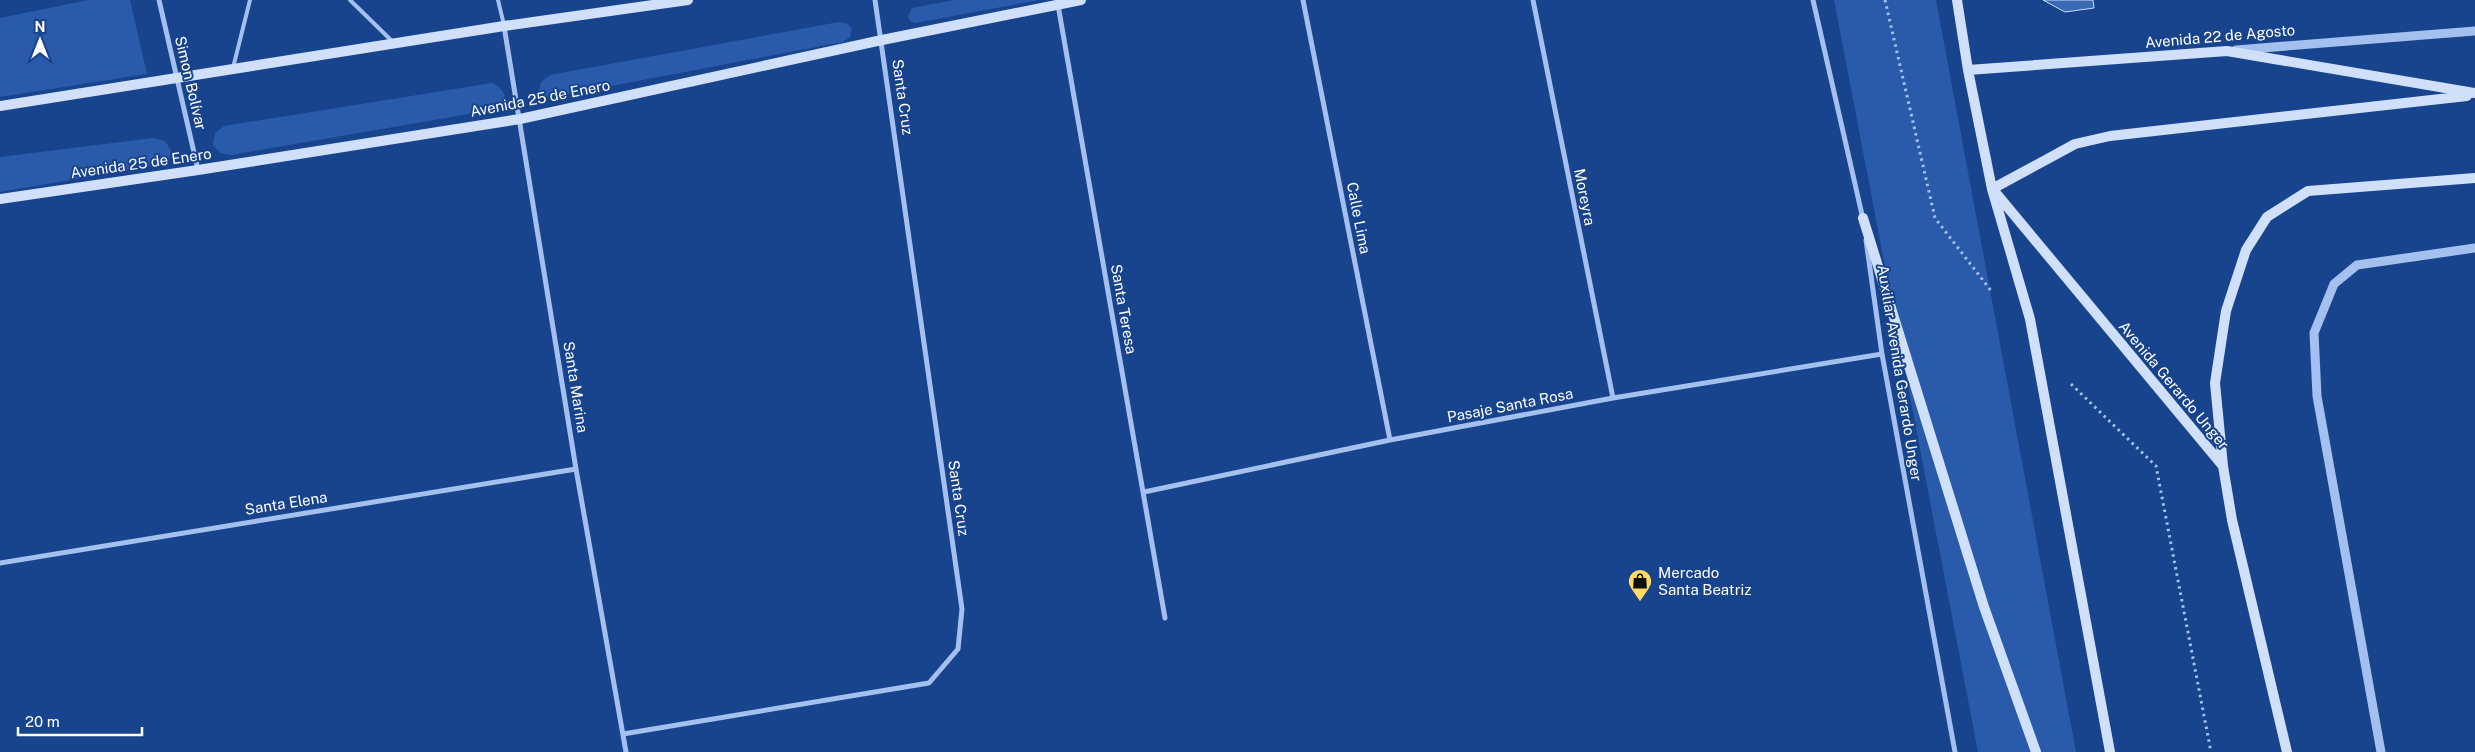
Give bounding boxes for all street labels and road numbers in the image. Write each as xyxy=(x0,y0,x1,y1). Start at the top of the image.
street label: Avenida 22 de Agosto xyxy=(2144,21,2296,51)
street label: Simon Bolívar xyxy=(172,34,210,132)
street label: Santa Cruz xyxy=(889,58,917,136)
street label: Avenida 25 de Enero xyxy=(468,76,612,120)
street label: Avenida 25 de Enero xyxy=(69,145,213,181)
street label: Moreyra xyxy=(1571,167,1599,227)
street label: Calle Lima xyxy=(1344,181,1374,255)
street label: Santa Teresa xyxy=(1108,263,1140,355)
street label: Auxiliar Avenida Gerardo Unger xyxy=(1874,263,1926,483)
street label: Avenida Gerardo Unger xyxy=(2116,318,2233,452)
street label: Santa Marina xyxy=(560,340,592,434)
street label: Pasaje Santa Rosa xyxy=(1446,384,1574,426)
street label: Santa Cruz xyxy=(945,459,973,537)
street label: Santa Elena xyxy=(244,488,328,518)

